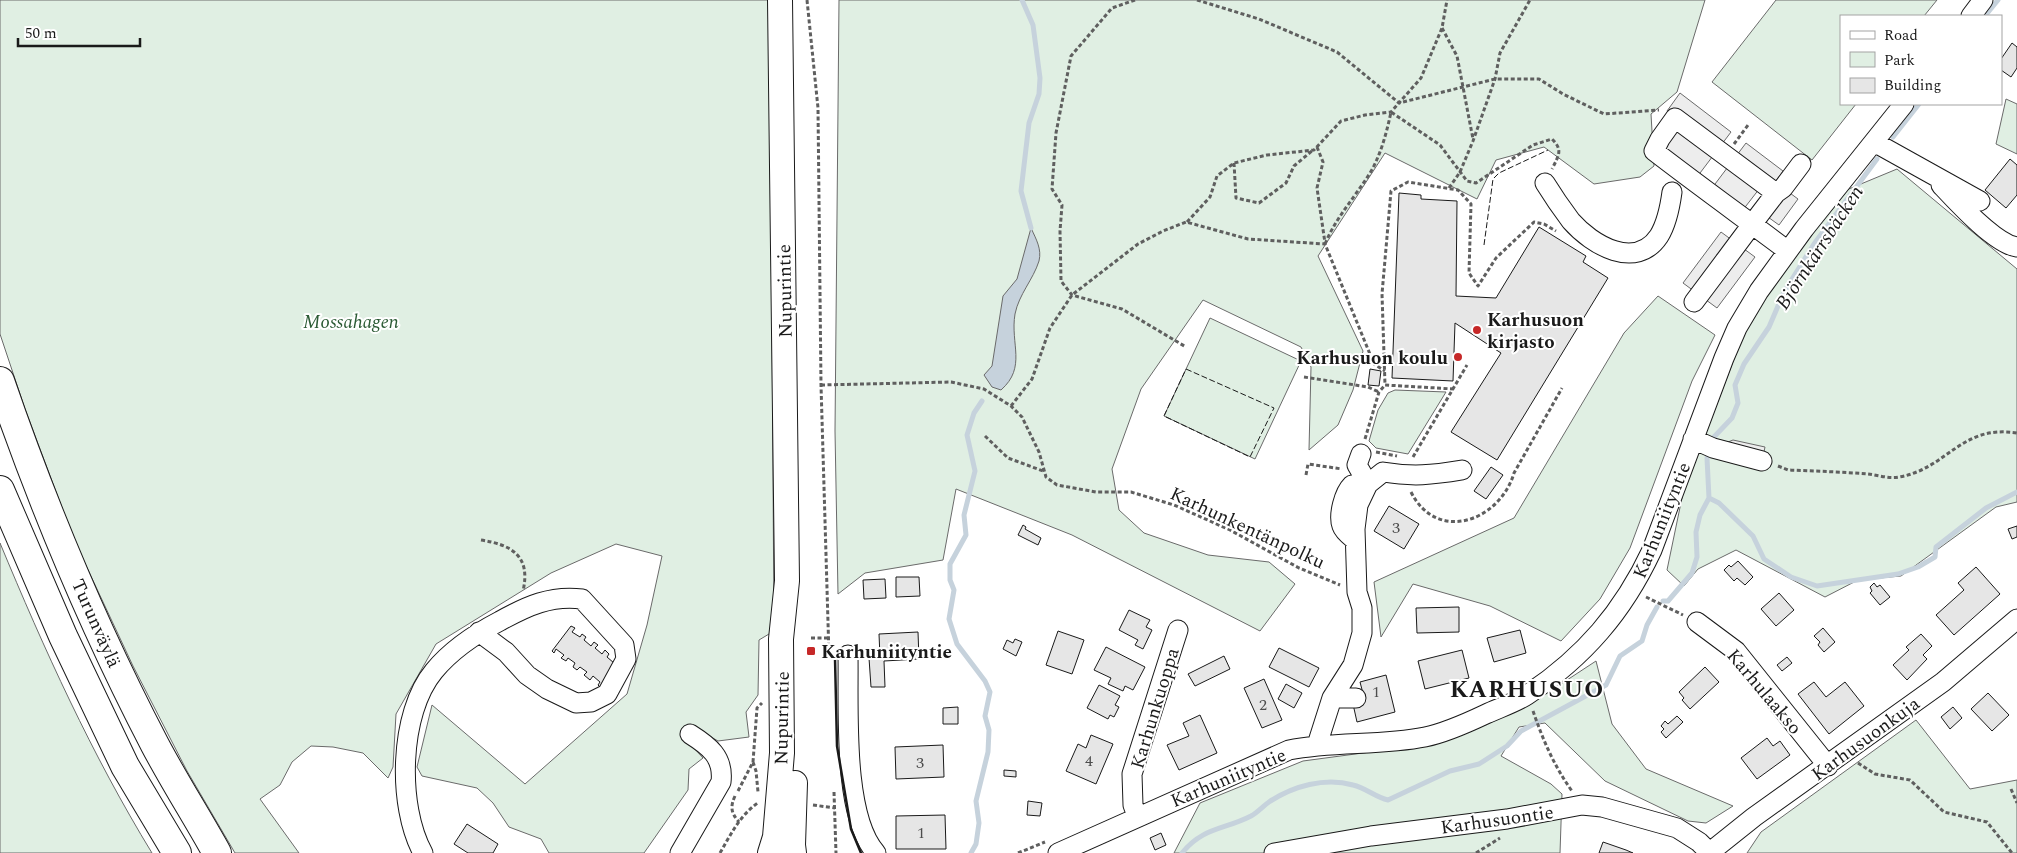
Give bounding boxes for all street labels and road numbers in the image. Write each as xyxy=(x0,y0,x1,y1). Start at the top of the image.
street label: Nupurintie xyxy=(770,244,801,338)
street label: Karhuniityntie xyxy=(1626,458,1699,583)
street label: Karhunkentänpolku xyxy=(1165,480,1330,577)
street label: Turunväylä xyxy=(63,574,128,673)
street label: Karhulaakso xyxy=(1719,643,1809,741)
street label: Karhunkuoppa xyxy=(1123,644,1188,773)
street label: Nupurintie xyxy=(767,671,798,765)
street label: Karhusuonkuja xyxy=(1805,689,1927,789)
street label: Karhuniityntie xyxy=(1166,741,1291,816)
street label: Karhusuontie xyxy=(1439,798,1556,843)

